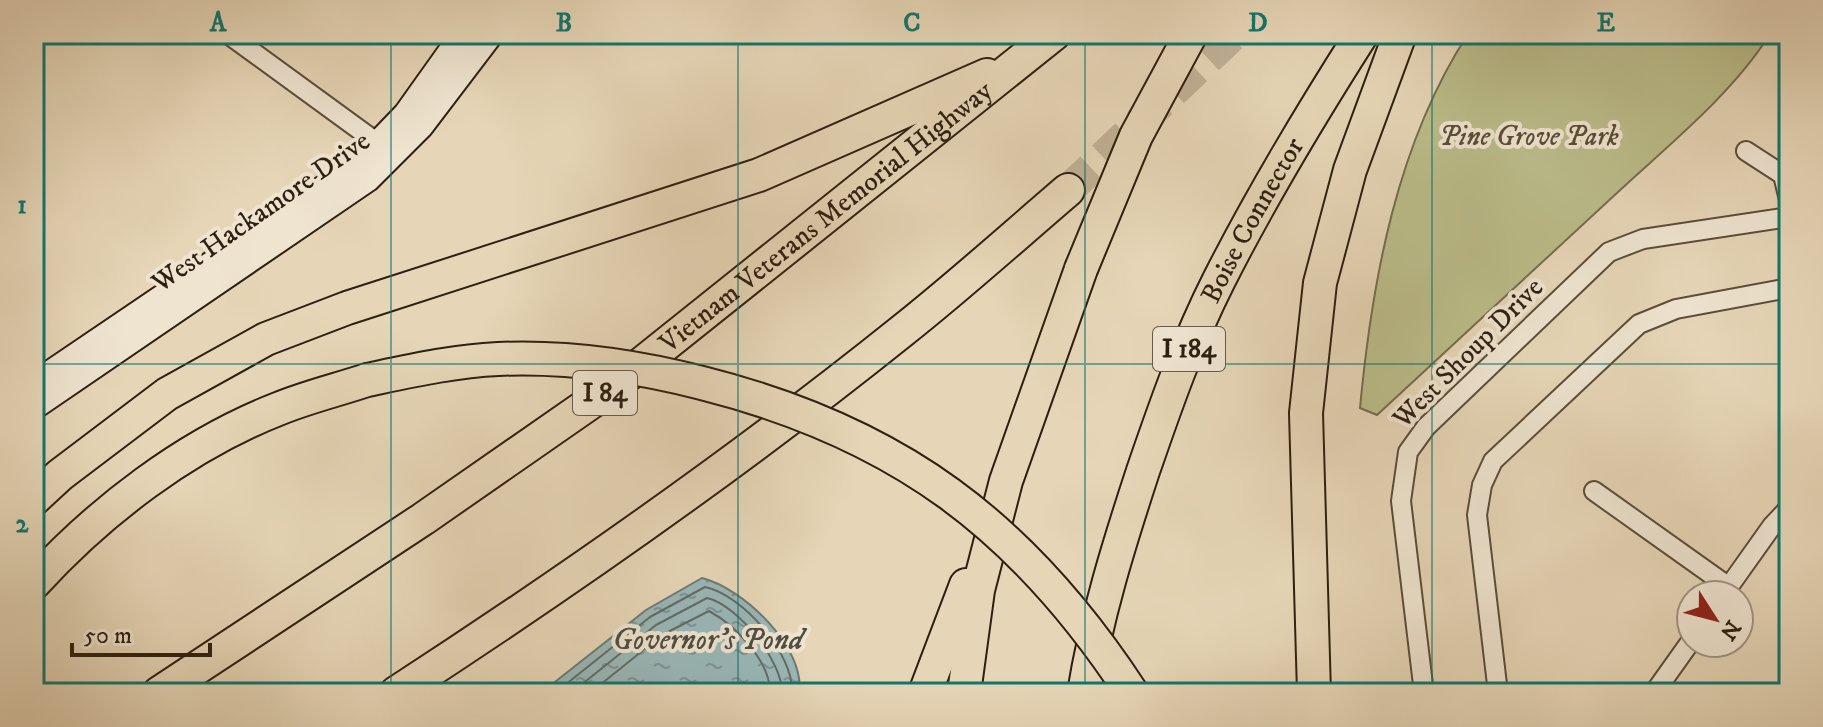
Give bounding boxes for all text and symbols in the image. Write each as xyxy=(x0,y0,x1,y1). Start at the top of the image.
text: A xyxy=(209,7,228,40)
text: B xyxy=(556,7,572,40)
text: C xyxy=(903,7,921,40)
text: D xyxy=(1248,7,1268,40)
text: E xyxy=(1597,7,1615,40)
street label: Vietnam Veterans Memorial Highway xyxy=(651,72,1000,361)
park label: Pine Grove Park xyxy=(1439,119,1619,154)
street label: West Hackamore Drive xyxy=(144,124,377,301)
street label: Boise Connector xyxy=(1193,131,1312,309)
text: 1 xyxy=(17,189,27,222)
street label: West Shoup Drive xyxy=(1385,270,1551,436)
road number: I 184 xyxy=(1153,327,1225,371)
road number: I 84 xyxy=(573,371,637,415)
text: 2 xyxy=(16,508,30,541)
north arrow xyxy=(1675,579,1755,659)
scale bar xyxy=(72,607,210,657)
text: N xyxy=(1714,615,1746,645)
text: 50 m xyxy=(84,621,132,651)
water label: Governor's Pond xyxy=(613,622,808,659)

